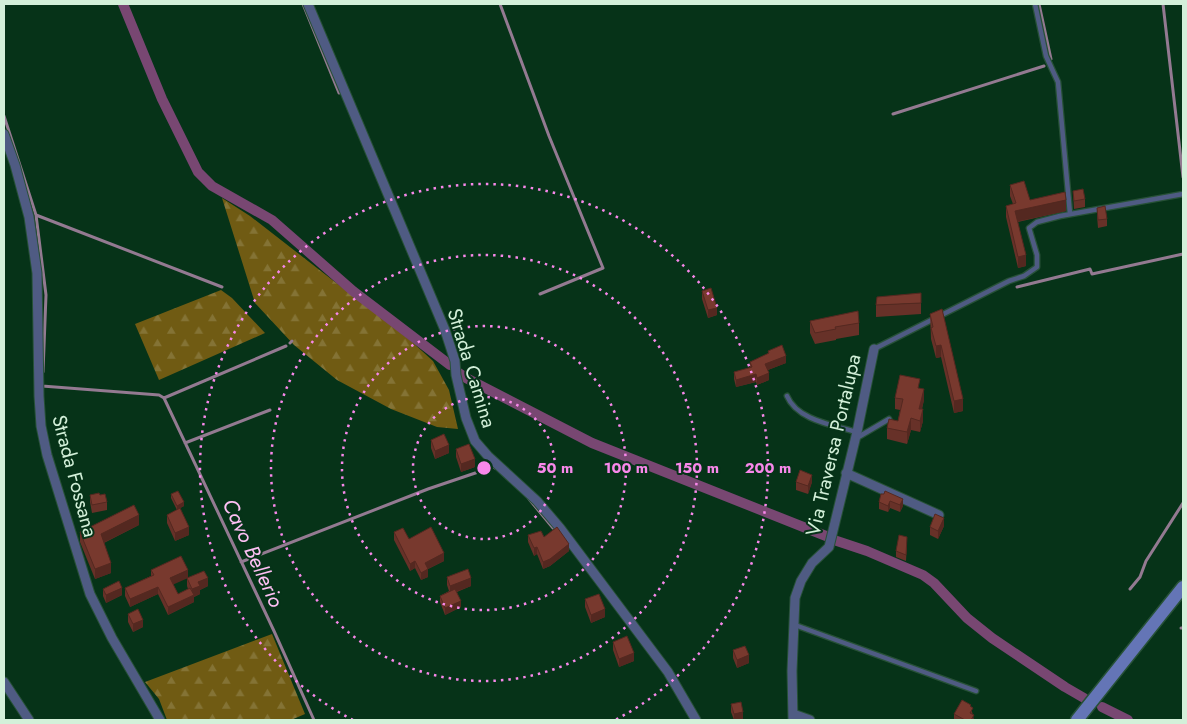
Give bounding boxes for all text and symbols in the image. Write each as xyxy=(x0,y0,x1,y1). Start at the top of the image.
street label: Strada Camina xyxy=(440,305,503,431)
street label: Via Traversa Portalupa xyxy=(798,351,869,539)
street label: Strada Fossana xyxy=(44,412,105,540)
text: 50 m xyxy=(537,457,573,479)
text: 100 m xyxy=(604,457,648,479)
text: 150 m xyxy=(675,457,719,479)
text: 200 m xyxy=(745,457,791,479)
centre of rings xyxy=(475,459,493,477)
water label: Cavo Bellerio xyxy=(215,494,291,612)

